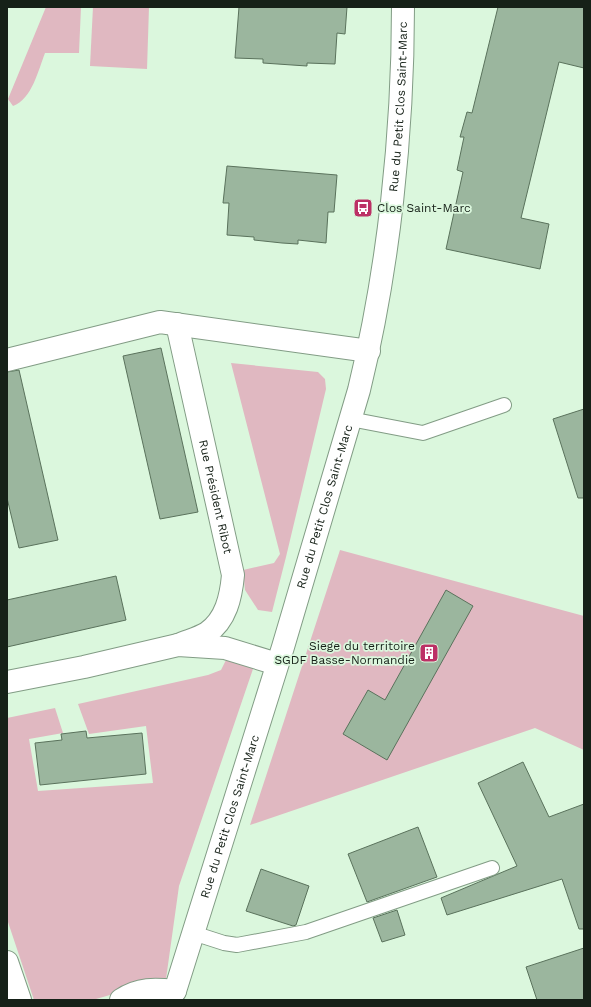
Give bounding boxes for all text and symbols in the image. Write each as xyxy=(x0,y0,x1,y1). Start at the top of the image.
street label: Rue du Petit Clos Saint-Marc xyxy=(386,21,410,193)
bus stop icon: Clos Saint-Marc xyxy=(352,197,374,219)
place label: Clos Saint-Marc xyxy=(377,201,471,215)
street label: Rue du Petit Clos Saint-Marc xyxy=(294,423,356,590)
street label: Rue Président Ribot xyxy=(196,438,235,555)
place label: Siege du territoire SGDF Basse-Normandie xyxy=(274,639,415,667)
building icon: Siege du territoire SGDF Basse-Normandie xyxy=(418,642,440,664)
street label: Rue du Petit Clos Saint-Marc xyxy=(198,733,262,900)

